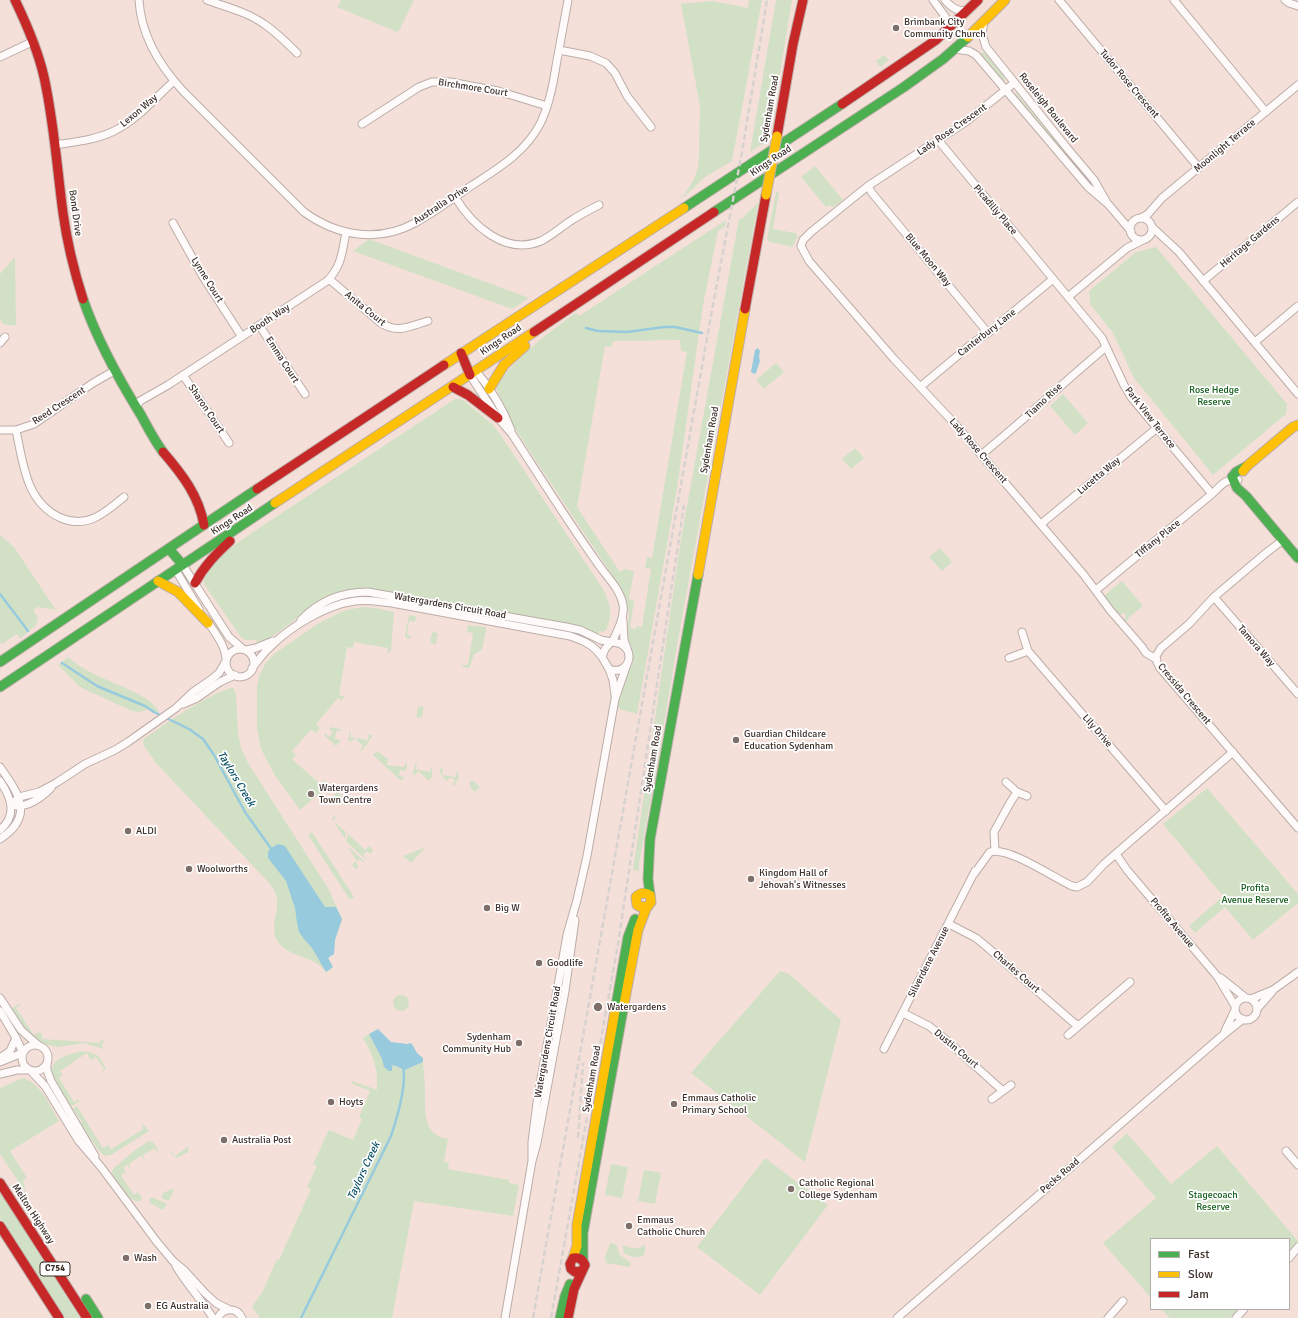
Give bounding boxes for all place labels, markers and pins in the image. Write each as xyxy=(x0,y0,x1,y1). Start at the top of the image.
place label: Brimbank City Community Church xyxy=(904,16,986,40)
marker: Brimbank City Community Church xyxy=(891,23,901,33)
place label: Guardian Childcare Education Sydenham xyxy=(744,728,833,752)
marker: Guardian Childcare Education Sydenham xyxy=(731,735,741,745)
place label: Watergardens Town Centre xyxy=(319,782,378,806)
marker: Watergardens Town Centre xyxy=(306,789,316,799)
place label: ALDI xyxy=(136,825,157,837)
marker: ALDI xyxy=(123,826,133,836)
place label: Woolworths xyxy=(197,863,248,875)
marker: Woolworths xyxy=(184,864,194,874)
place label: Kingdom Hall of Jehovah's Witnesses xyxy=(759,867,846,890)
marker: Kingdom Hall of Jehovah's Witnesses xyxy=(746,874,756,884)
place label: Big W xyxy=(495,902,520,914)
marker: Big W xyxy=(482,903,492,913)
place label: Goodlife xyxy=(547,957,583,969)
marker: Goodlife xyxy=(534,958,544,968)
marker: Watergardens xyxy=(592,1001,604,1013)
place label: Watergardens xyxy=(607,1001,666,1013)
place label: Sydenham Community Hub xyxy=(442,1031,511,1054)
marker: Sydenham Community Hub xyxy=(514,1038,524,1048)
place label: Emmaus Catholic Primary School xyxy=(682,1092,756,1116)
place label: Hoyts xyxy=(339,1096,363,1108)
marker: Hoyts xyxy=(326,1097,336,1107)
marker: Emmaus Catholic Primary School xyxy=(669,1099,679,1109)
place label: Australia Post xyxy=(232,1134,291,1146)
marker: Australia Post xyxy=(219,1135,229,1145)
place label: Catholic Regional College Sydenham xyxy=(799,1177,878,1200)
marker: Catholic Regional College Sydenham xyxy=(786,1184,796,1194)
place label: Emmaus Catholic Church xyxy=(637,1214,705,1238)
marker: Emmaus Catholic Church xyxy=(624,1221,634,1231)
place label: Wash xyxy=(134,1252,157,1264)
marker: Wash xyxy=(121,1253,131,1263)
place label: EG Australia xyxy=(156,1300,209,1312)
marker: EG Australia xyxy=(143,1301,153,1311)

